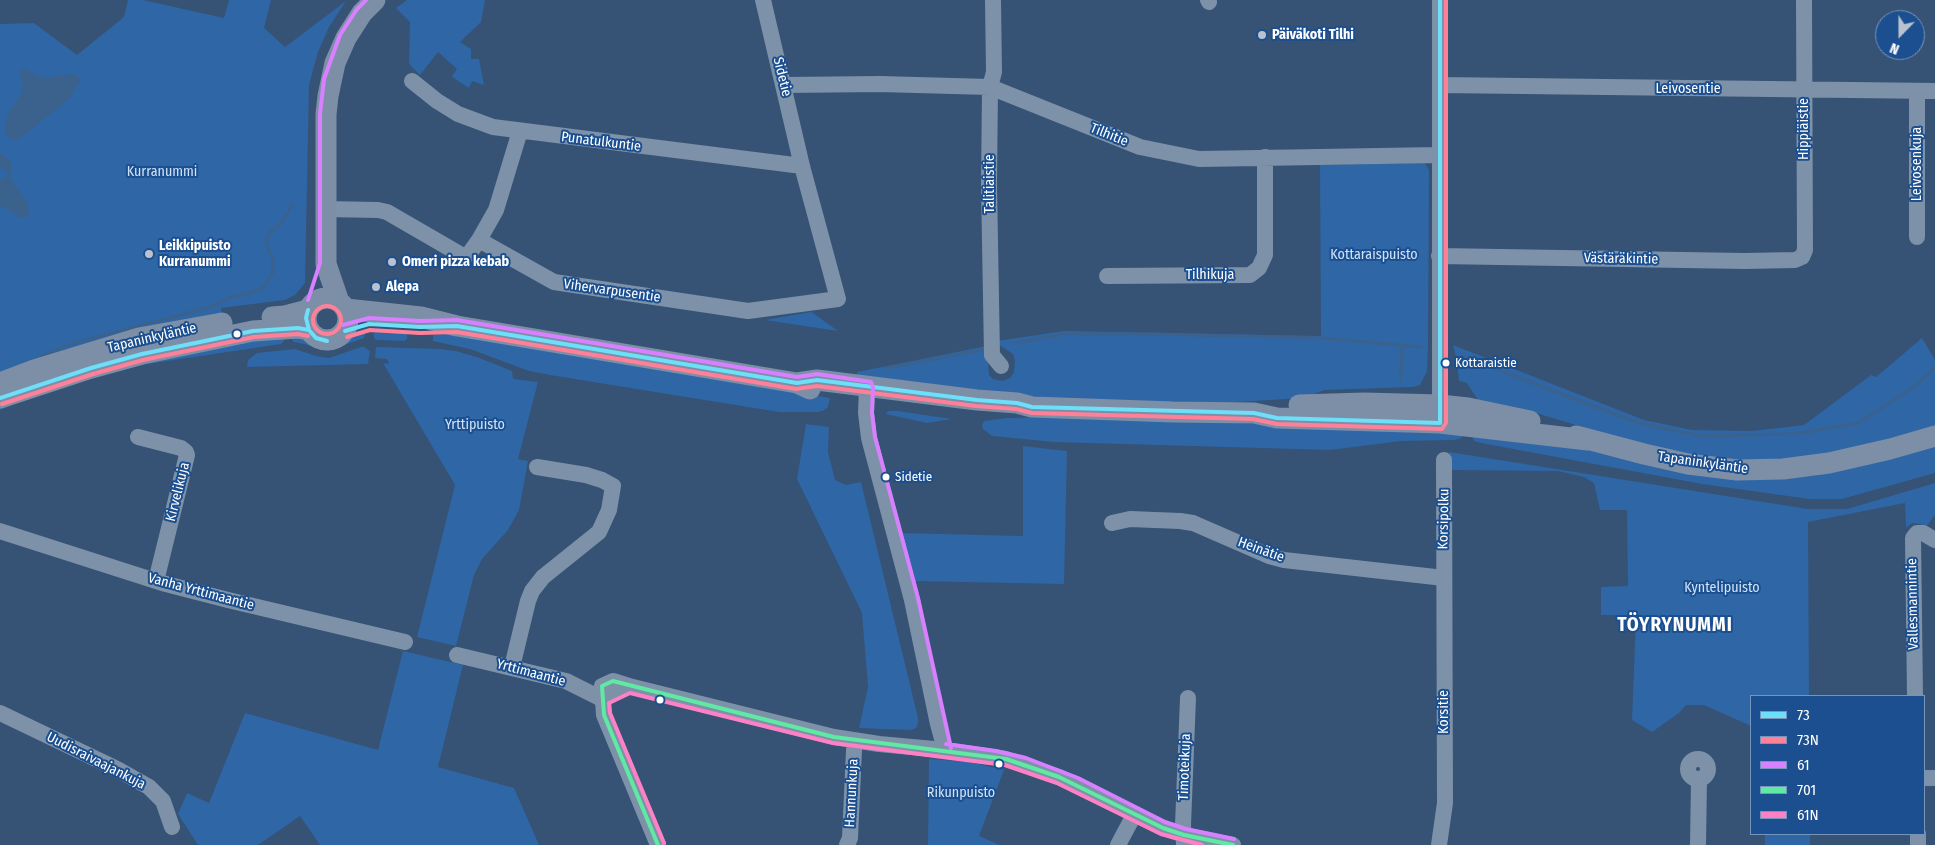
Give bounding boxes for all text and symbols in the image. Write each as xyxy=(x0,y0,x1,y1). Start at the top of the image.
north arrow xyxy=(1875,10,1925,60)
place label: Päiväkoti Tilhi xyxy=(1272,27,1354,43)
marker: Päiväkoti Tilhi xyxy=(1256,29,1268,41)
text: N xyxy=(1888,39,1902,58)
street label: Sidetie xyxy=(769,56,795,98)
street label: Leivosentie xyxy=(1655,81,1721,97)
street label: Hippiäistie xyxy=(1796,98,1812,160)
street label: Tilhitie xyxy=(1087,120,1131,150)
street label: Leivosenkuja xyxy=(1909,127,1925,201)
street label: Punatulkuntie xyxy=(560,129,642,155)
street label: Talitiaistie xyxy=(982,154,998,214)
park label: Kurranummi xyxy=(127,164,197,180)
place label: Leikkipuisto Kurranummi xyxy=(159,238,231,270)
park label: Kottaraispuisto xyxy=(1330,247,1418,263)
marker: Leikkipuisto Kurranummi xyxy=(143,248,155,260)
street label: Västäräkintie xyxy=(1584,250,1658,268)
place label: Omeri pizza kebab xyxy=(402,254,509,270)
marker: Omeri pizza kebab xyxy=(386,256,398,268)
street label: Tilhikuja xyxy=(1186,267,1234,283)
street label: Vihervarpusentie xyxy=(562,276,662,306)
place label: Alepa xyxy=(386,279,419,295)
marker: Alepa xyxy=(370,281,382,293)
street label: Tapaninkyläntie xyxy=(106,320,198,356)
unlabelled marker xyxy=(232,329,242,339)
place label: Kottaraistie xyxy=(1455,355,1517,371)
marker: Kottaraistie xyxy=(1441,358,1451,368)
park label: Yrttipuisto xyxy=(445,417,505,433)
street label: Tapaninkyläntie xyxy=(1657,448,1749,478)
street label: Kirvelikuja xyxy=(163,461,193,523)
place label: Sidetie xyxy=(895,469,932,485)
marker: Sidetie xyxy=(881,472,891,482)
street label: Korsipolku xyxy=(1435,488,1453,550)
street label: Heinätie xyxy=(1235,534,1287,566)
street label: Vallesmannintie xyxy=(1904,558,1922,650)
street label: Vanha Yrttimaantie xyxy=(146,570,256,614)
park label: Kyntelipuisto xyxy=(1684,580,1760,596)
district label: TÖYRYNUMMI xyxy=(1616,615,1734,637)
street label: Yrttimaantie xyxy=(495,656,567,690)
street label: Korsitie xyxy=(1436,690,1452,734)
unlabelled marker xyxy=(655,695,665,705)
legend xyxy=(1750,695,1925,835)
text: 73 xyxy=(1797,706,1810,724)
street label: Uudisraivaajankuja xyxy=(44,729,148,793)
text: 73N xyxy=(1797,731,1819,749)
street label: Timoteikuja xyxy=(1175,733,1195,801)
text: 61 xyxy=(1797,756,1810,774)
street label: Hannunkuja xyxy=(842,758,862,828)
unlabelled marker xyxy=(994,759,1004,769)
text: 701 xyxy=(1797,781,1816,799)
park label: Rikunpuisto xyxy=(927,785,995,801)
text: 61N xyxy=(1797,806,1819,824)

